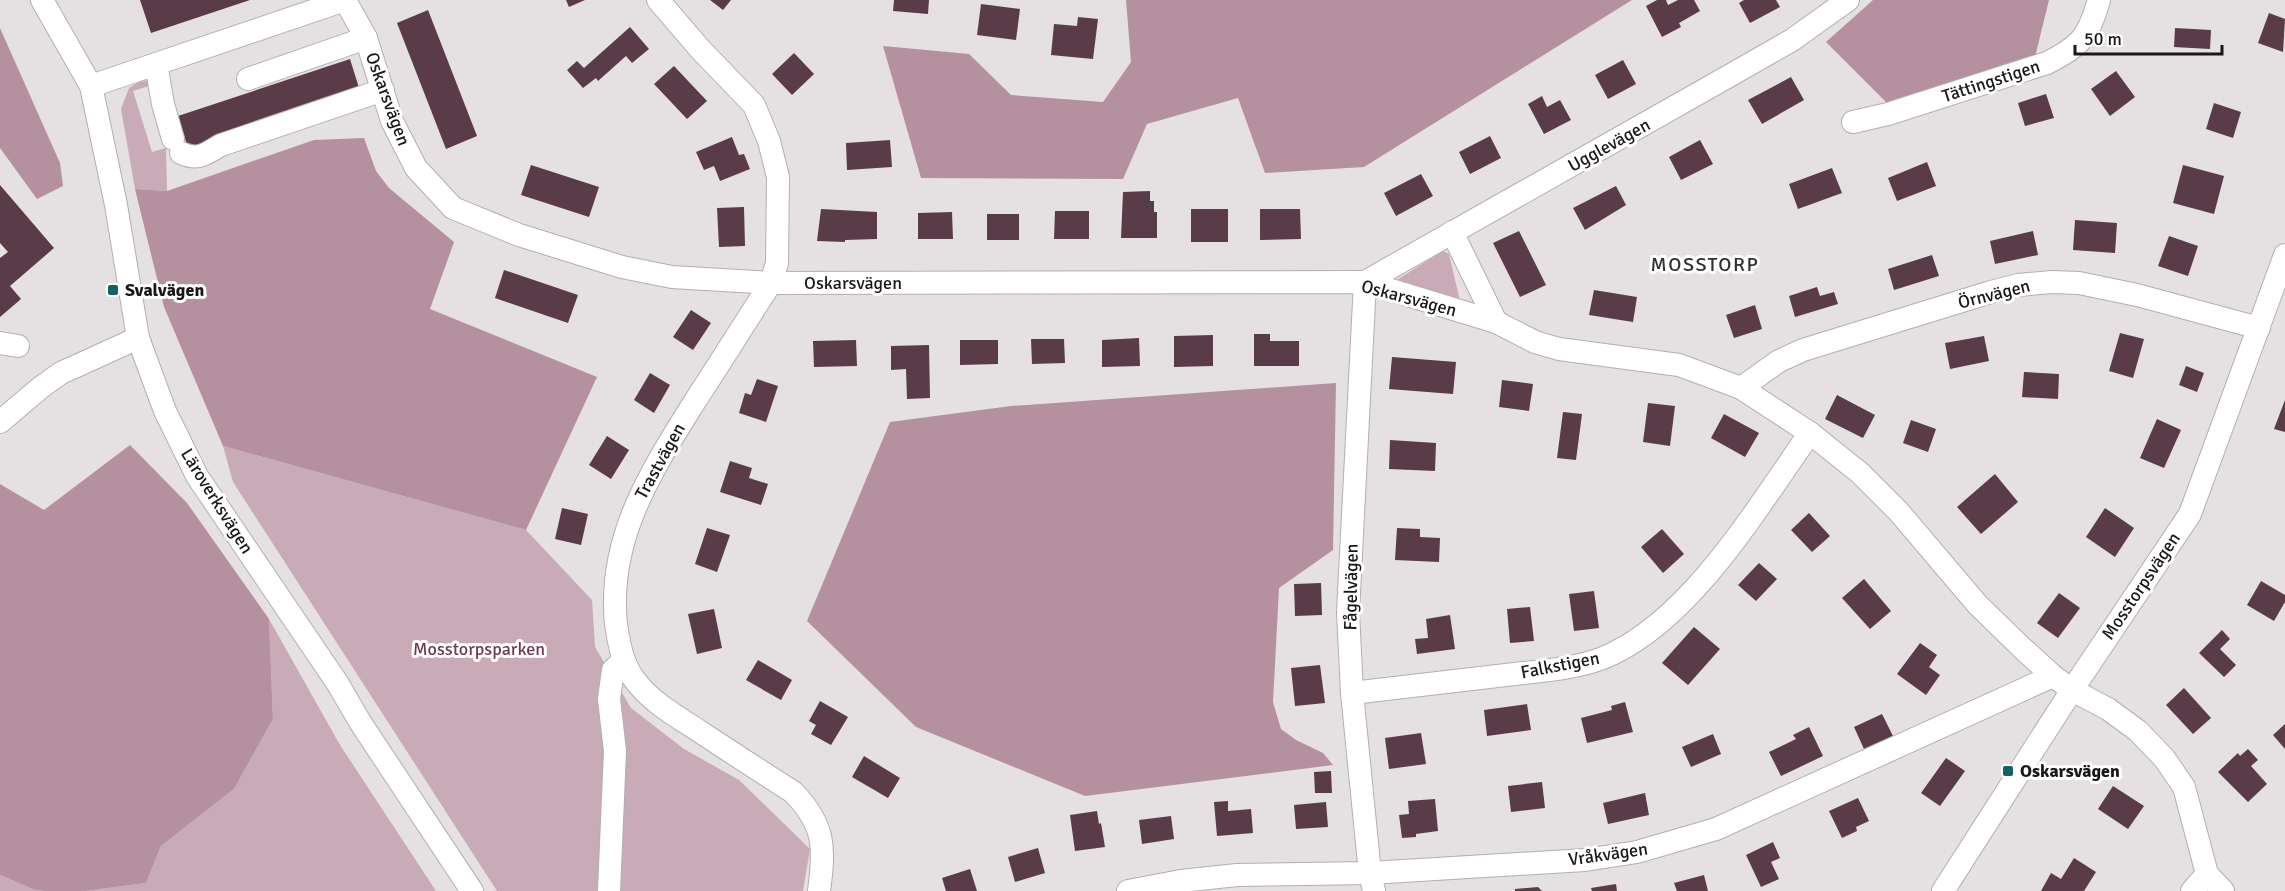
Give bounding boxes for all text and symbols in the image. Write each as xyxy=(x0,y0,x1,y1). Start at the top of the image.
scale bar xyxy=(2075,18,2222,56)
text: 50 m xyxy=(2084,28,2122,50)
street label: Oskarsvägen xyxy=(361,49,415,149)
street label: Tättingstigen xyxy=(1939,55,2043,107)
street label: Ugglevägen xyxy=(1564,113,1654,177)
district label: MOSSTORP xyxy=(1651,252,1759,277)
street label: Oskarsvägen xyxy=(804,272,902,294)
street label: Örnvägen xyxy=(1956,274,2032,314)
street label: Oskarsvägen xyxy=(1359,275,1459,321)
place label: Svalvägen xyxy=(125,279,204,301)
marker: Svalvägen xyxy=(106,283,120,297)
street label: Trastvägen xyxy=(630,419,690,503)
street label: Läroverksvägen xyxy=(176,444,258,558)
street label: Mosstorpsvägen xyxy=(2097,528,2185,644)
street label: Fågelvägen xyxy=(1339,543,1363,631)
park label: Mosstorpsparken xyxy=(413,638,545,660)
street label: Falkstigen xyxy=(1519,647,1601,683)
place label: Oskarsvägen xyxy=(2020,760,2120,782)
marker: Oskarsvägen xyxy=(2001,764,2015,778)
street label: Vråkvägen xyxy=(1567,838,1649,870)

